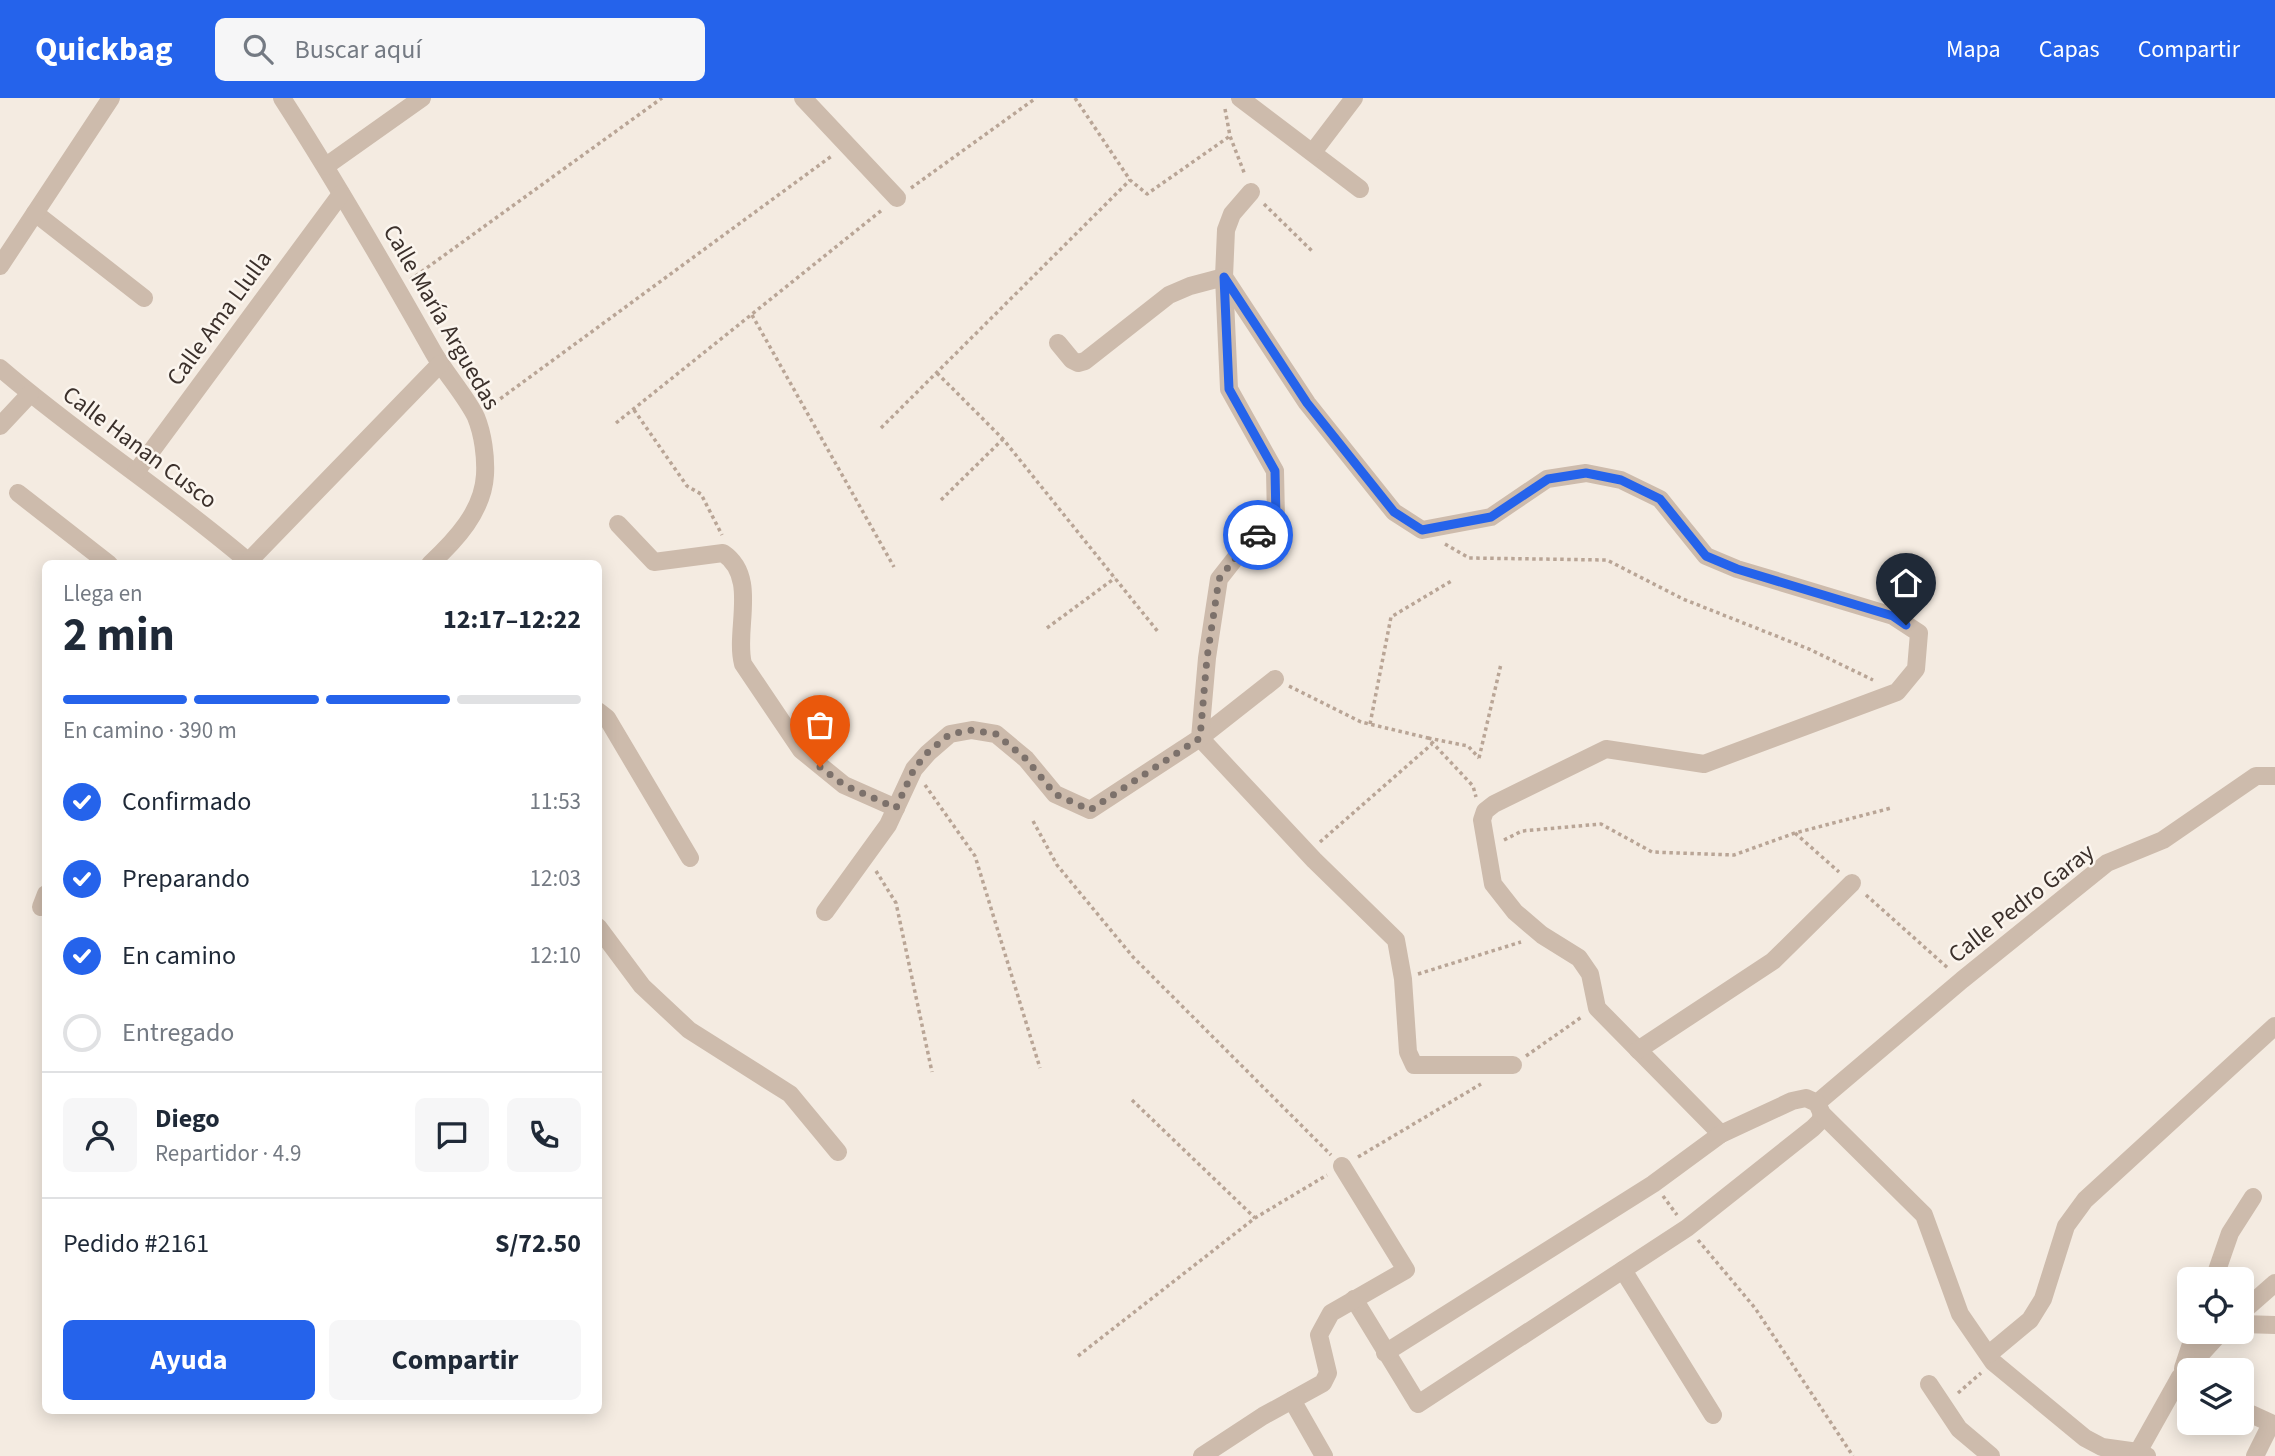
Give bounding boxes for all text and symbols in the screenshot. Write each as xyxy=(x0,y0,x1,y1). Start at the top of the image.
search box xyxy=(215,18,705,81)
text: Quickbag xyxy=(35,26,173,73)
icon: search xyxy=(239,30,277,68)
text: Buscar aquí xyxy=(295,31,422,68)
text: Mapa xyxy=(1946,32,2001,67)
text: Capas xyxy=(2039,32,2100,67)
text: Compartir xyxy=(2138,32,2240,67)
street label: Calle María Arguedas xyxy=(374,218,509,417)
street label: Calle Ama Llulla xyxy=(158,243,281,393)
street label: Calle Hanan Cusco xyxy=(55,378,224,517)
courier xyxy=(1223,500,1293,570)
icon: car xyxy=(1239,516,1277,554)
pin xyxy=(1876,553,1936,625)
icon: home xyxy=(1887,564,1925,602)
text: Llega en xyxy=(63,577,143,610)
text: 12:17–12:22 xyxy=(443,601,581,638)
text: 2 min xyxy=(63,603,175,668)
pin xyxy=(790,695,850,767)
icon: bag xyxy=(801,706,839,744)
text: En camino · 390 m xyxy=(63,714,237,747)
icon: check xyxy=(63,783,101,821)
text: Confirmado xyxy=(122,783,251,820)
text: 11:53 xyxy=(530,785,581,818)
street label: Calle Pedro Garay xyxy=(1941,835,2102,972)
icon: check xyxy=(63,860,101,898)
text: Preparando xyxy=(122,860,250,897)
text: 12:03 xyxy=(530,862,581,895)
icon: check xyxy=(63,937,101,975)
text: En camino xyxy=(122,937,236,974)
text: 12:10 xyxy=(530,939,581,972)
text: Entregado xyxy=(122,1014,234,1051)
button: person xyxy=(63,1098,137,1172)
button: chat xyxy=(415,1098,489,1172)
button: phone xyxy=(507,1098,581,1172)
text: Diego xyxy=(155,1100,220,1137)
text: Repartidor · 4.9 xyxy=(155,1137,301,1170)
text: Pedido #2161 xyxy=(63,1225,209,1262)
text: S/72.50 xyxy=(495,1225,581,1262)
map controls xyxy=(2177,1267,2254,1435)
button: locate xyxy=(2177,1267,2254,1344)
button: Ayuda xyxy=(63,1320,315,1400)
button: Compartir xyxy=(329,1320,581,1400)
button: layers xyxy=(2177,1358,2254,1435)

